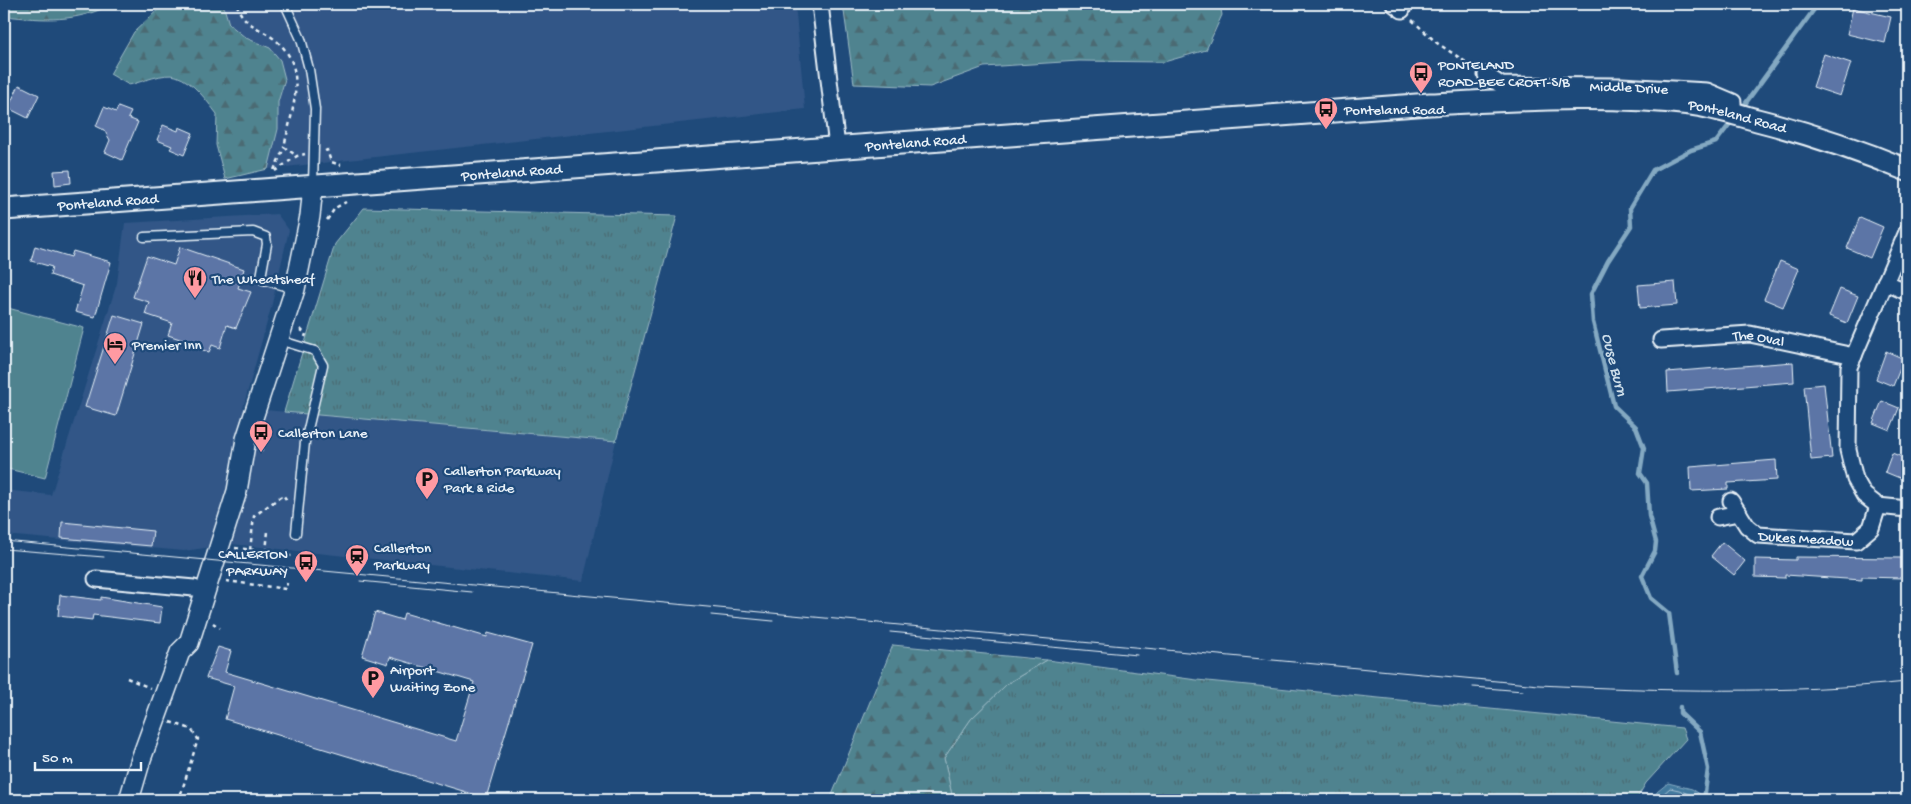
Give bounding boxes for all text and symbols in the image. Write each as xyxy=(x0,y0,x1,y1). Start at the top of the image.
place label: PONTELAND ROAD-BEE CROFT-S/B xyxy=(1437,57,1570,92)
bus stop icon: PONTELAND ROAD-BEE CROFT-S/B xyxy=(1408,60,1434,94)
street label: Middle Drive xyxy=(1590,79,1669,100)
bus stop icon: Ponteland Road xyxy=(1313,96,1339,130)
street label: Ponteland Road xyxy=(1686,97,1789,139)
place label: Ponteland Road xyxy=(1343,102,1446,120)
street label: Ponteland Road xyxy=(864,131,968,157)
street label: Ponteland Road xyxy=(460,161,564,186)
street label: Ponteland Road xyxy=(56,191,160,216)
restaurant icon: The Wheatsheaf xyxy=(182,265,208,299)
place label: The Wheatsheaf xyxy=(211,271,316,289)
street label: The Oval xyxy=(1731,326,1786,352)
hotel icon: Premier Inn xyxy=(102,331,128,365)
water label: Ouse Burn xyxy=(1596,331,1630,399)
place label: Premier Inn xyxy=(131,337,202,355)
bus stop icon: Callerton Lane xyxy=(248,419,274,453)
place label: Callerton Lane xyxy=(278,425,368,443)
place label: Callerton Parkway Park & Ride xyxy=(443,463,561,498)
parking icon: Callerton Parkway Park & Ride xyxy=(414,466,440,500)
street label: Dukes Meadow xyxy=(1757,528,1854,552)
place label: Callerton Parkway xyxy=(373,540,431,575)
station icon: Callerton Parkway xyxy=(344,543,370,577)
place label: CALLERTON PARKWAY xyxy=(218,546,288,581)
bus stop icon: CALLERTON PARKWAY xyxy=(293,549,319,583)
place label: Airport Waiting Zone xyxy=(390,662,476,697)
parking icon: Airport Waiting Zone xyxy=(360,665,386,699)
scale bar xyxy=(35,739,141,771)
text: 50 m xyxy=(42,750,73,768)

